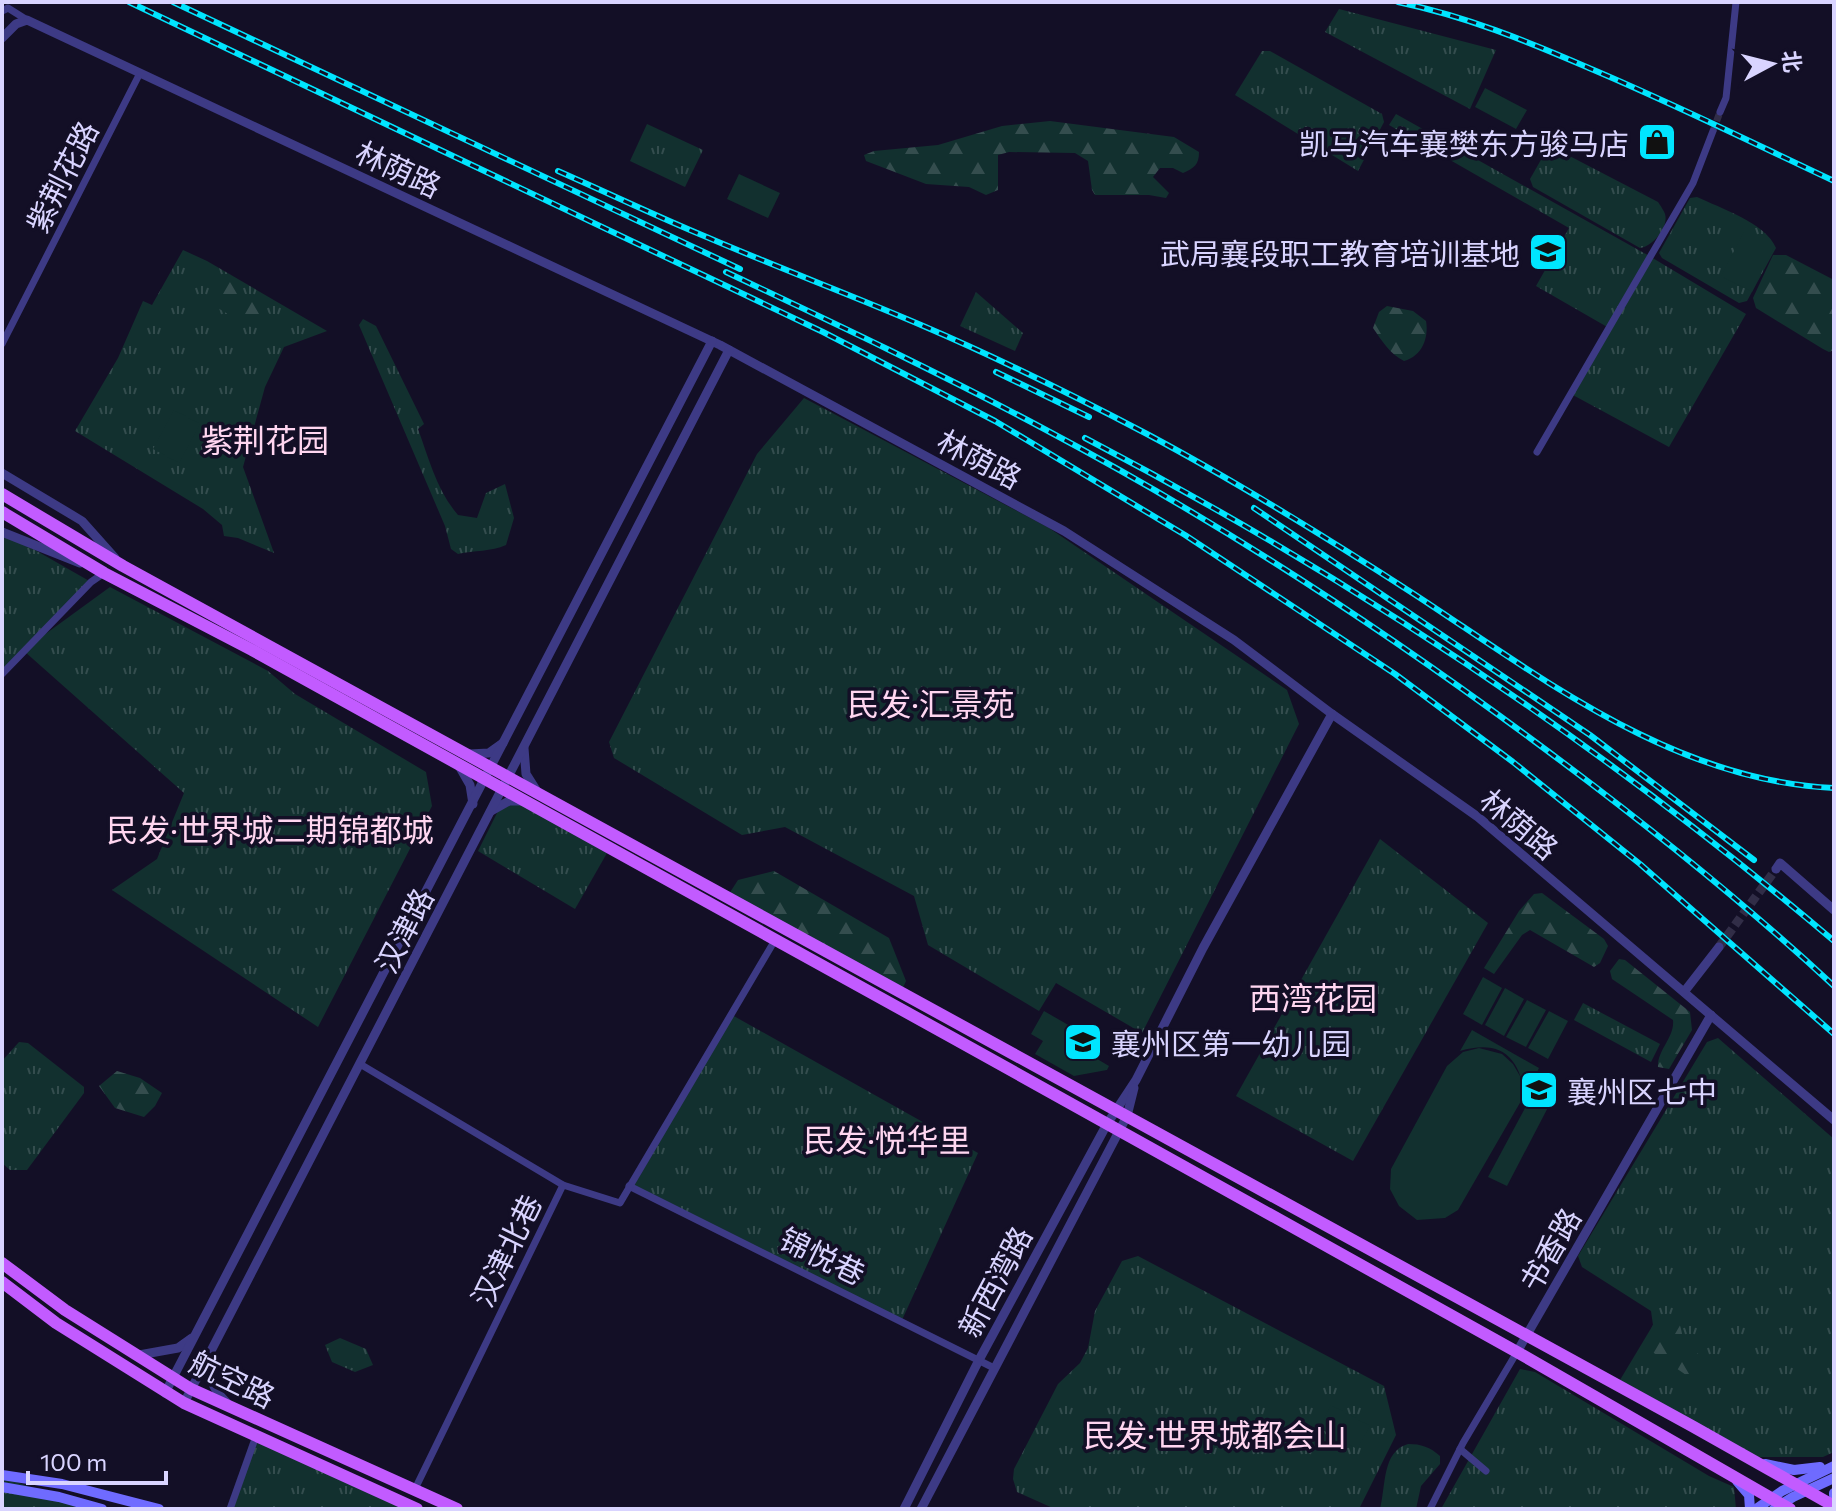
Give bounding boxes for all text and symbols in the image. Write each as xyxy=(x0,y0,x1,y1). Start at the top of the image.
north arrow xyxy=(1732,24,1812,104)
text: 北 xyxy=(1778,49,1807,74)
street label: 紫荆花路 xyxy=(17,114,105,238)
shop icon: 凯马汽车襄樊东方骏马店 xyxy=(1636,121,1678,163)
place label: 凯马汽车襄樊东方骏马店 xyxy=(1299,124,1629,161)
street label: 林荫路 xyxy=(350,132,448,204)
school or university icon: 武局襄段职工教育培训基地 xyxy=(1527,231,1569,273)
place label: 武局襄段职工教育培训基地 xyxy=(1160,234,1520,271)
district label: 紫荆花园 xyxy=(201,419,329,459)
street label: 林荫路 xyxy=(932,421,1028,495)
district label: 民发·汇景苑 xyxy=(847,683,1015,723)
street label: 林荫路 xyxy=(1474,780,1566,866)
district label: 民发·世界城二期锦都城 xyxy=(106,809,434,849)
street label: 汉津路 xyxy=(366,882,440,978)
district label: 西湾花园 xyxy=(1249,977,1377,1017)
school or university icon: 襄州区第一幼儿园 xyxy=(1062,1021,1104,1063)
place label: 襄州区第一幼儿园 xyxy=(1111,1024,1351,1061)
school or university icon: 襄州区七中 xyxy=(1518,1069,1560,1111)
place label: 襄州区七中 xyxy=(1567,1072,1717,1109)
district label: 民发·悦华里 xyxy=(803,1119,971,1159)
street label: 汉津北巷 xyxy=(462,1188,548,1312)
street label: 书香路 xyxy=(1510,1201,1588,1297)
street label: 锦悦巷 xyxy=(774,1219,872,1291)
street label: 新西湾路 xyxy=(949,1219,1039,1343)
street label: 航空路 xyxy=(184,1342,282,1414)
district label: 民发·世界城都会山 xyxy=(1083,1414,1347,1454)
scale bar xyxy=(28,1435,166,1485)
text: 100 m xyxy=(40,1447,107,1476)

